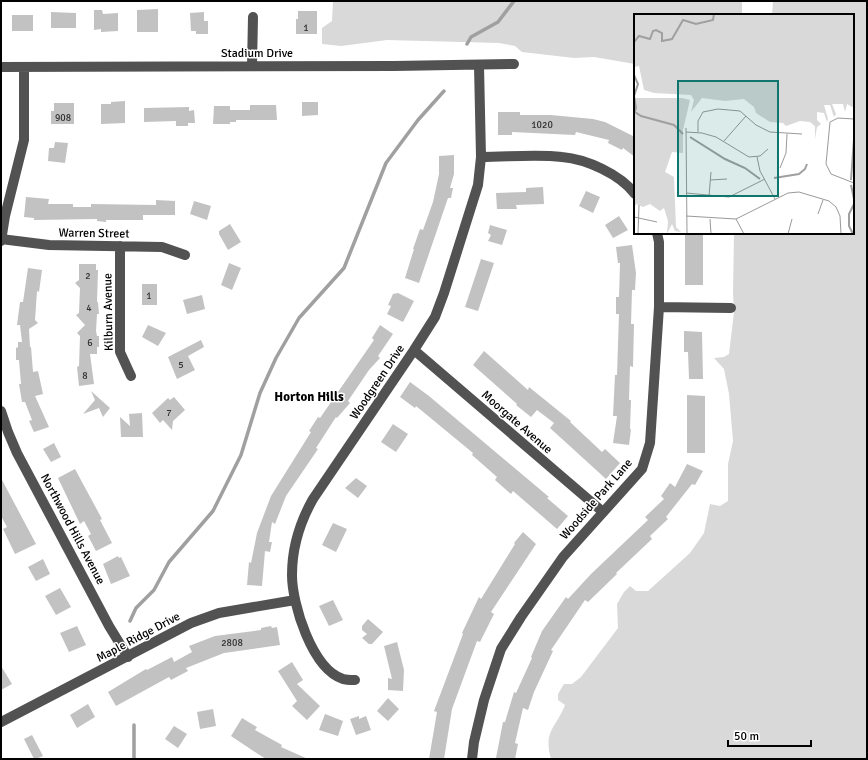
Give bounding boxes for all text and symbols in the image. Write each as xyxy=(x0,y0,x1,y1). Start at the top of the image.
inset map xyxy=(634,14,854,234)
house number: 1 xyxy=(303,22,309,34)
street label: Stadium Drive xyxy=(221,46,293,61)
house number: 908 xyxy=(55,112,71,124)
house number: 1020 xyxy=(531,119,553,131)
street label: Warren Street xyxy=(58,225,130,242)
house number: 2 xyxy=(85,270,91,282)
street label: Kilburn Avenue xyxy=(100,273,117,351)
house number: 1 xyxy=(146,290,152,302)
house number: 4 xyxy=(86,302,92,314)
house number: 6 xyxy=(87,337,93,349)
street label: Woodgreen Drive xyxy=(347,342,408,423)
house number: 5 xyxy=(178,359,184,371)
house number: 8 xyxy=(82,370,88,382)
street label: Moorgate Avenue xyxy=(478,388,555,457)
district label: Horton Hills xyxy=(274,389,344,405)
house number: 7 xyxy=(166,407,172,419)
street label: Woodside Park Lane xyxy=(557,456,636,543)
street label: Northwood Hills Avenue xyxy=(37,471,108,587)
street label: Maple Ridge Drive xyxy=(94,609,183,666)
house number: 2808 xyxy=(221,637,243,649)
scale bar xyxy=(728,722,811,748)
text: 50 m xyxy=(734,729,759,744)

